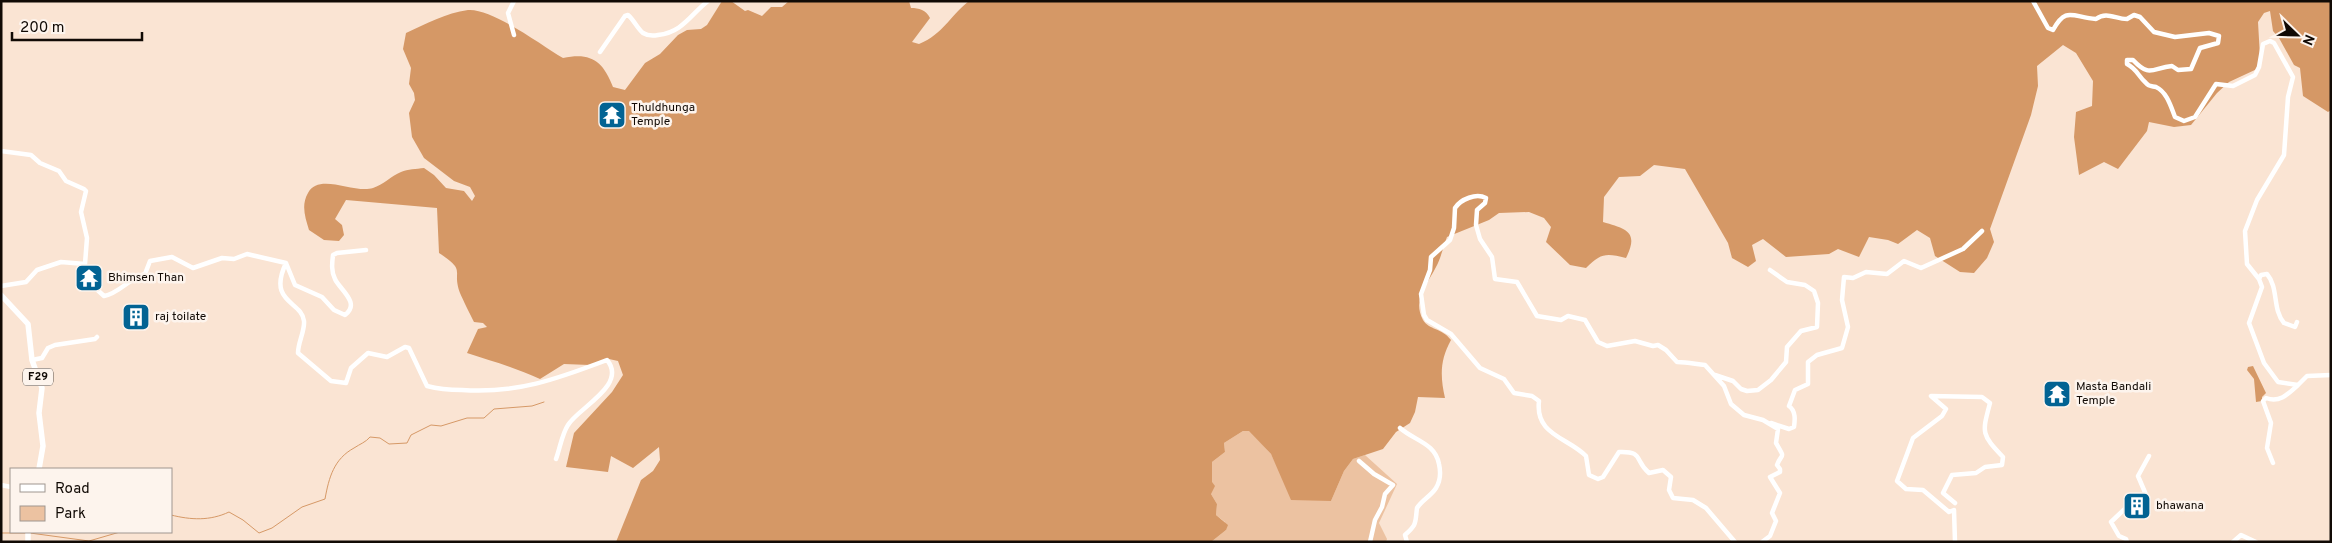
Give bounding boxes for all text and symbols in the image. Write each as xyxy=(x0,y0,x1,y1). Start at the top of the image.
scale bar xyxy=(12,10,142,42)
north arrow xyxy=(2272,10,2322,60)
text: 200 m xyxy=(20,19,65,38)
text: N xyxy=(2298,32,2317,47)
temple icon: Thuldhunga Temple xyxy=(597,100,627,130)
place label: Thuldhunga Temple xyxy=(631,100,695,130)
temple icon: Bhimsen Than xyxy=(74,263,104,293)
place label: Bhimsen Than xyxy=(108,270,184,286)
building icon: raj toilate xyxy=(121,302,151,332)
place label: raj toilate xyxy=(155,309,206,325)
road number: F29 xyxy=(23,368,53,386)
temple icon: Masta Bandali Temple xyxy=(2042,379,2072,409)
place label: Masta Bandali Temple xyxy=(2076,379,2151,409)
legend xyxy=(10,468,172,533)
text: Road xyxy=(55,480,90,499)
building icon: bhawana xyxy=(2122,491,2152,521)
place label: bhawana xyxy=(2156,498,2204,514)
text: Park xyxy=(55,505,86,524)

